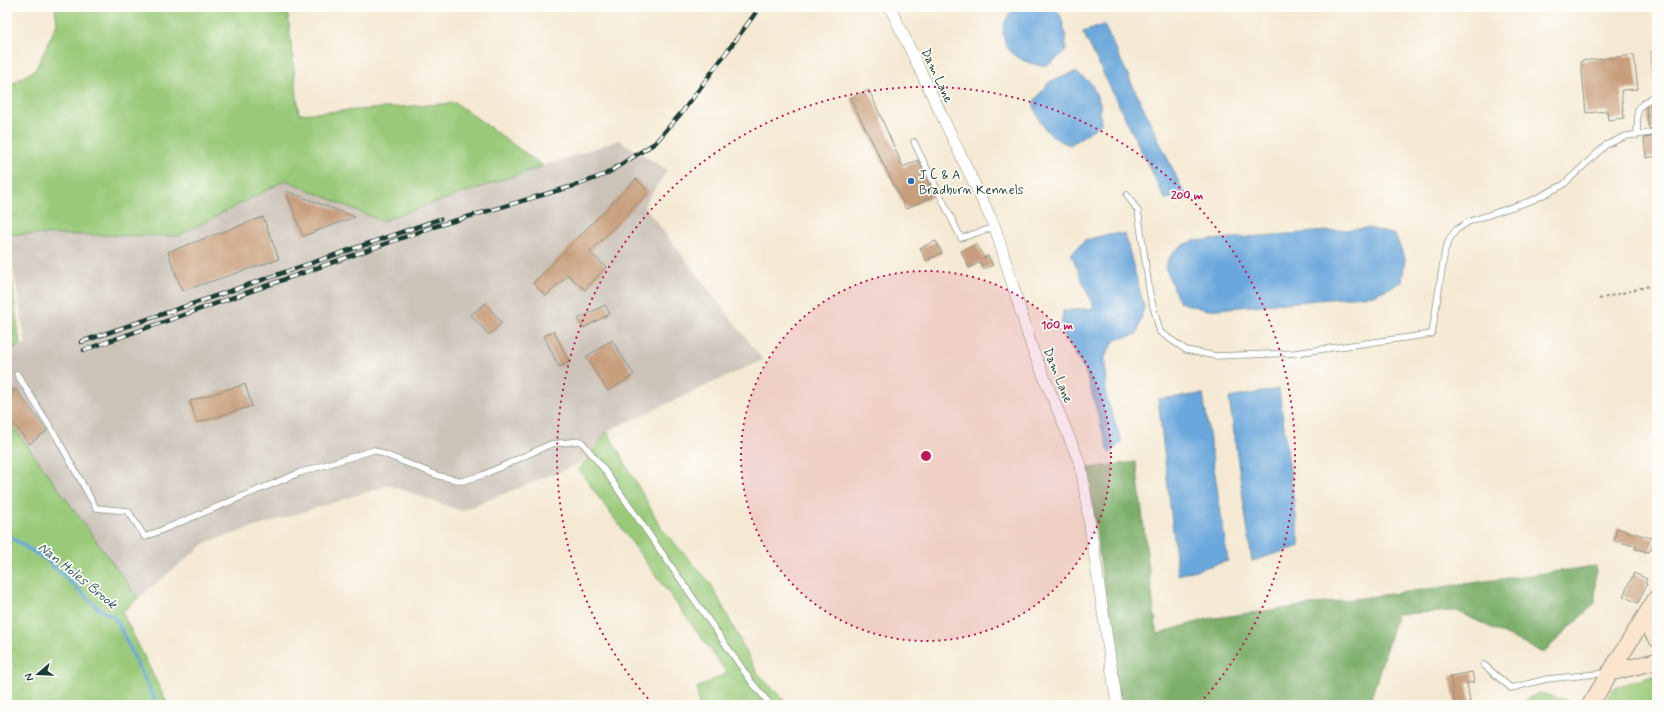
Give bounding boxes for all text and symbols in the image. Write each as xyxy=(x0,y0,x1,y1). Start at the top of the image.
street label: Dam Lane xyxy=(917,46,957,106)
place label: J C & A Bradburn Kennels xyxy=(919,167,1024,199)
marker: J C & A Bradburn Kennels xyxy=(906,176,916,186)
text: 200 m xyxy=(1171,188,1204,204)
text: 100 m xyxy=(1041,318,1074,334)
street label: Dam Lane xyxy=(1039,345,1076,406)
centre of rings xyxy=(919,449,933,463)
water label: Nan Holes Brook xyxy=(34,538,121,614)
north arrow xyxy=(18,654,58,694)
text: N xyxy=(22,671,37,683)

